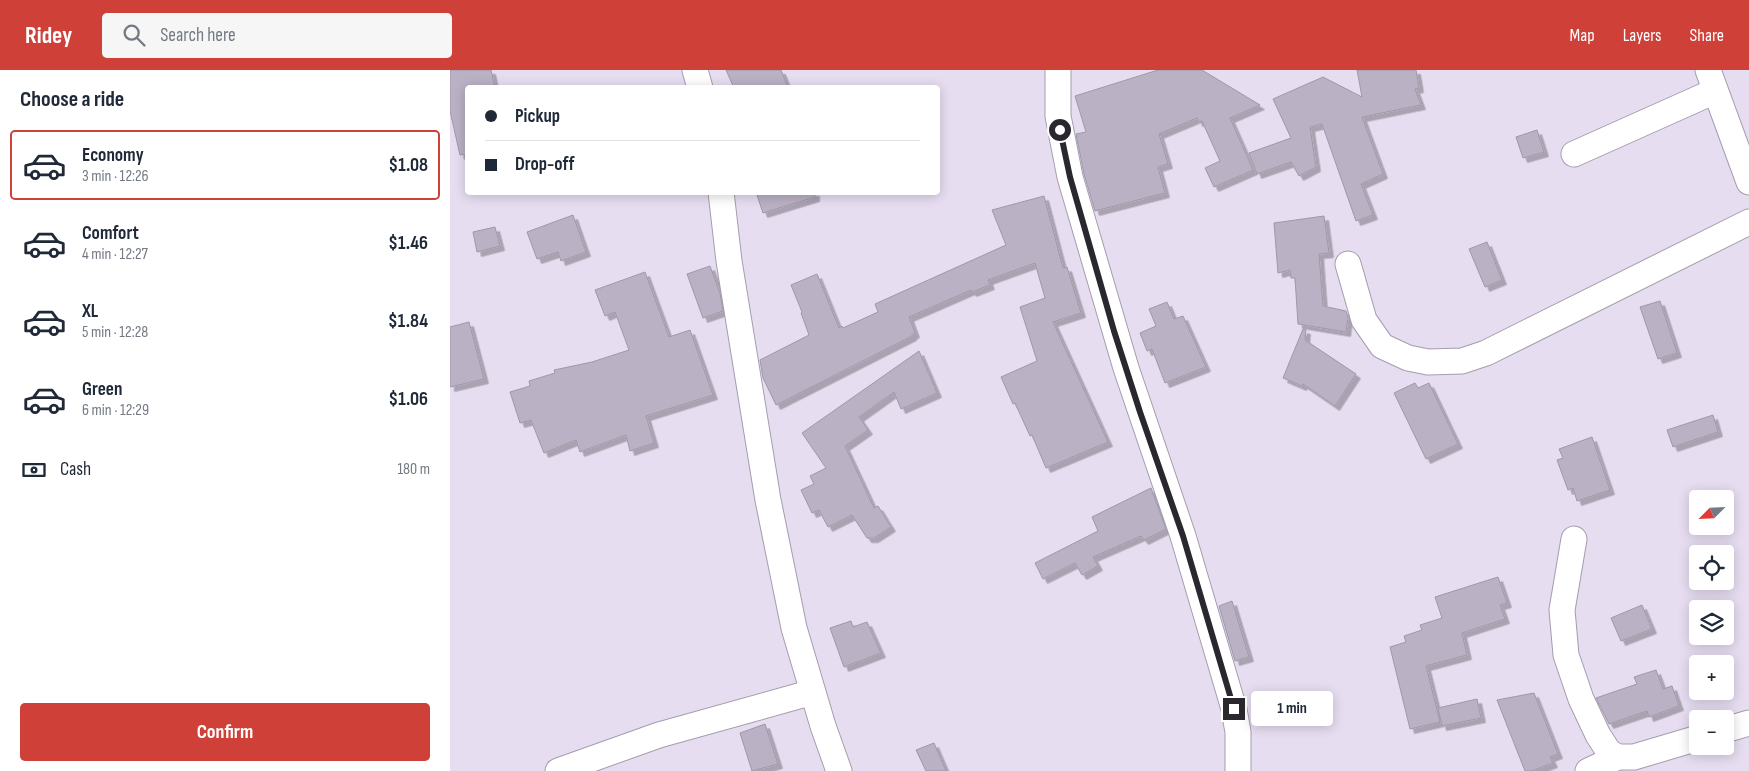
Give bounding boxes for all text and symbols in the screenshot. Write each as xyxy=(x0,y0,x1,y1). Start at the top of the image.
search box xyxy=(102,13,452,58)
text: Ridey xyxy=(25,21,72,50)
icon: search xyxy=(120,21,148,49)
text: Search here xyxy=(160,24,236,47)
text: Map xyxy=(1570,25,1595,46)
text: Layers xyxy=(1623,25,1662,46)
text: Share xyxy=(1690,25,1724,46)
text: Choose a ride xyxy=(20,86,124,113)
text: Pickup xyxy=(515,105,560,128)
route start xyxy=(1049,119,1071,141)
icon: car xyxy=(22,143,67,188)
text: Economy xyxy=(82,144,144,167)
text: Drop-off xyxy=(515,153,575,176)
text: $1.08 xyxy=(388,154,428,177)
text: 3 min · 12:26 xyxy=(82,167,149,186)
icon: car xyxy=(22,221,67,266)
text: Comfort xyxy=(82,222,139,245)
text: $1.46 xyxy=(388,232,428,255)
text: 4 min · 12:27 xyxy=(82,245,148,264)
icon: car xyxy=(22,299,67,344)
text: XL xyxy=(82,300,98,323)
text: $1.84 xyxy=(388,310,428,333)
text: 5 min · 12:28 xyxy=(82,323,148,342)
icon: car xyxy=(22,377,67,422)
text: Green xyxy=(82,378,122,401)
text: $1.06 xyxy=(388,388,428,411)
text: 6 min · 12:29 xyxy=(82,401,149,420)
icon: cash xyxy=(20,456,48,484)
text: Cash xyxy=(60,458,91,481)
text: 180 m xyxy=(397,460,430,479)
north arrow xyxy=(1689,490,1734,535)
map controls xyxy=(1689,490,1734,755)
button: locate xyxy=(1689,545,1734,590)
button: layers xyxy=(1689,600,1734,645)
button: + xyxy=(1689,655,1734,700)
callout: 1 min xyxy=(1252,692,1334,726)
route end xyxy=(1223,698,1245,720)
text: 1 min xyxy=(1277,699,1307,718)
button: Confirm xyxy=(20,703,430,761)
button: − xyxy=(1689,710,1734,755)

